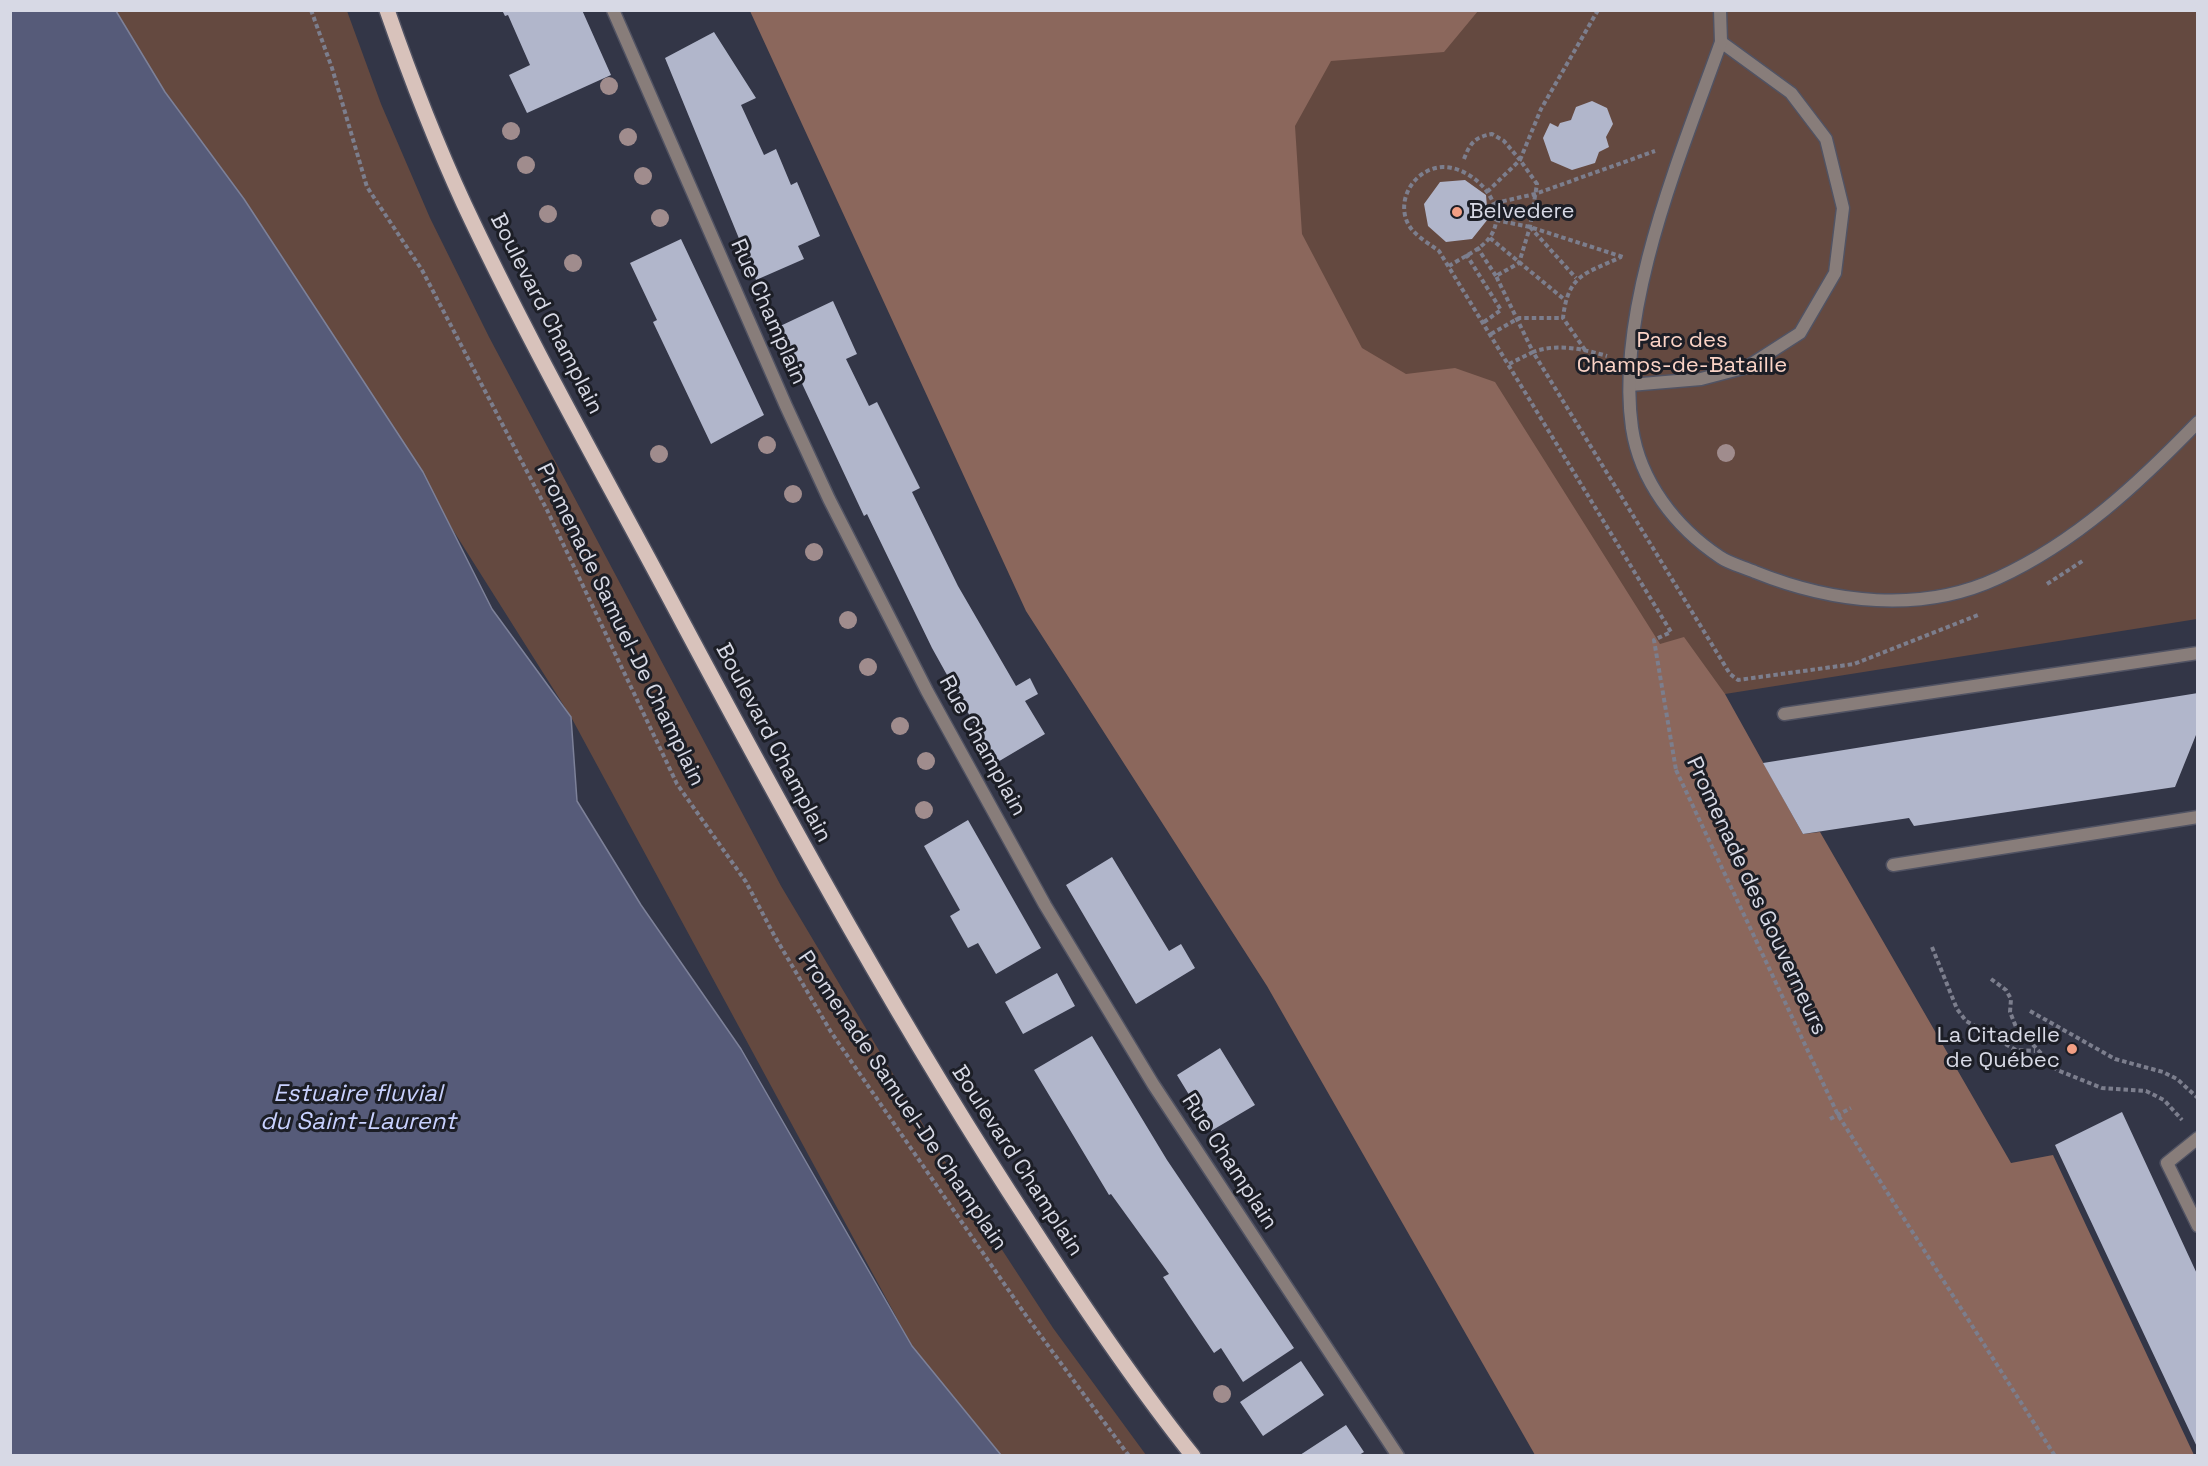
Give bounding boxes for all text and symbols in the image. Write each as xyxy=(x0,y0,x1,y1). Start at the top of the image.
place label: Belvedere xyxy=(1469,199,1575,225)
marker: Belvedere xyxy=(1450,205,1464,219)
street label: Boulevard Champlain xyxy=(484,209,608,419)
street label: Rue Champlain xyxy=(724,235,812,389)
park label: Parc des Champs-de-Bataille xyxy=(1577,328,1787,380)
street label: Promenade Samuel-De Champlain xyxy=(530,459,710,791)
street label: Boulevard Champlain xyxy=(709,639,837,847)
street label: Rue Champlain xyxy=(933,671,1031,821)
street label: Promenade des Gouverneurs xyxy=(1680,753,1832,1039)
street label: Promenade Samuel-De Champlain xyxy=(792,946,1012,1256)
place label: La Citadelle de Québec xyxy=(1937,1023,2060,1074)
marker: La Citadelle de Québec xyxy=(2065,1042,2079,1056)
street label: Boulevard Champlain xyxy=(946,1061,1088,1261)
water label: Estuaire fluvial du Saint-Laurent xyxy=(260,1080,456,1136)
street label: Rue Champlain xyxy=(1175,1089,1283,1235)

